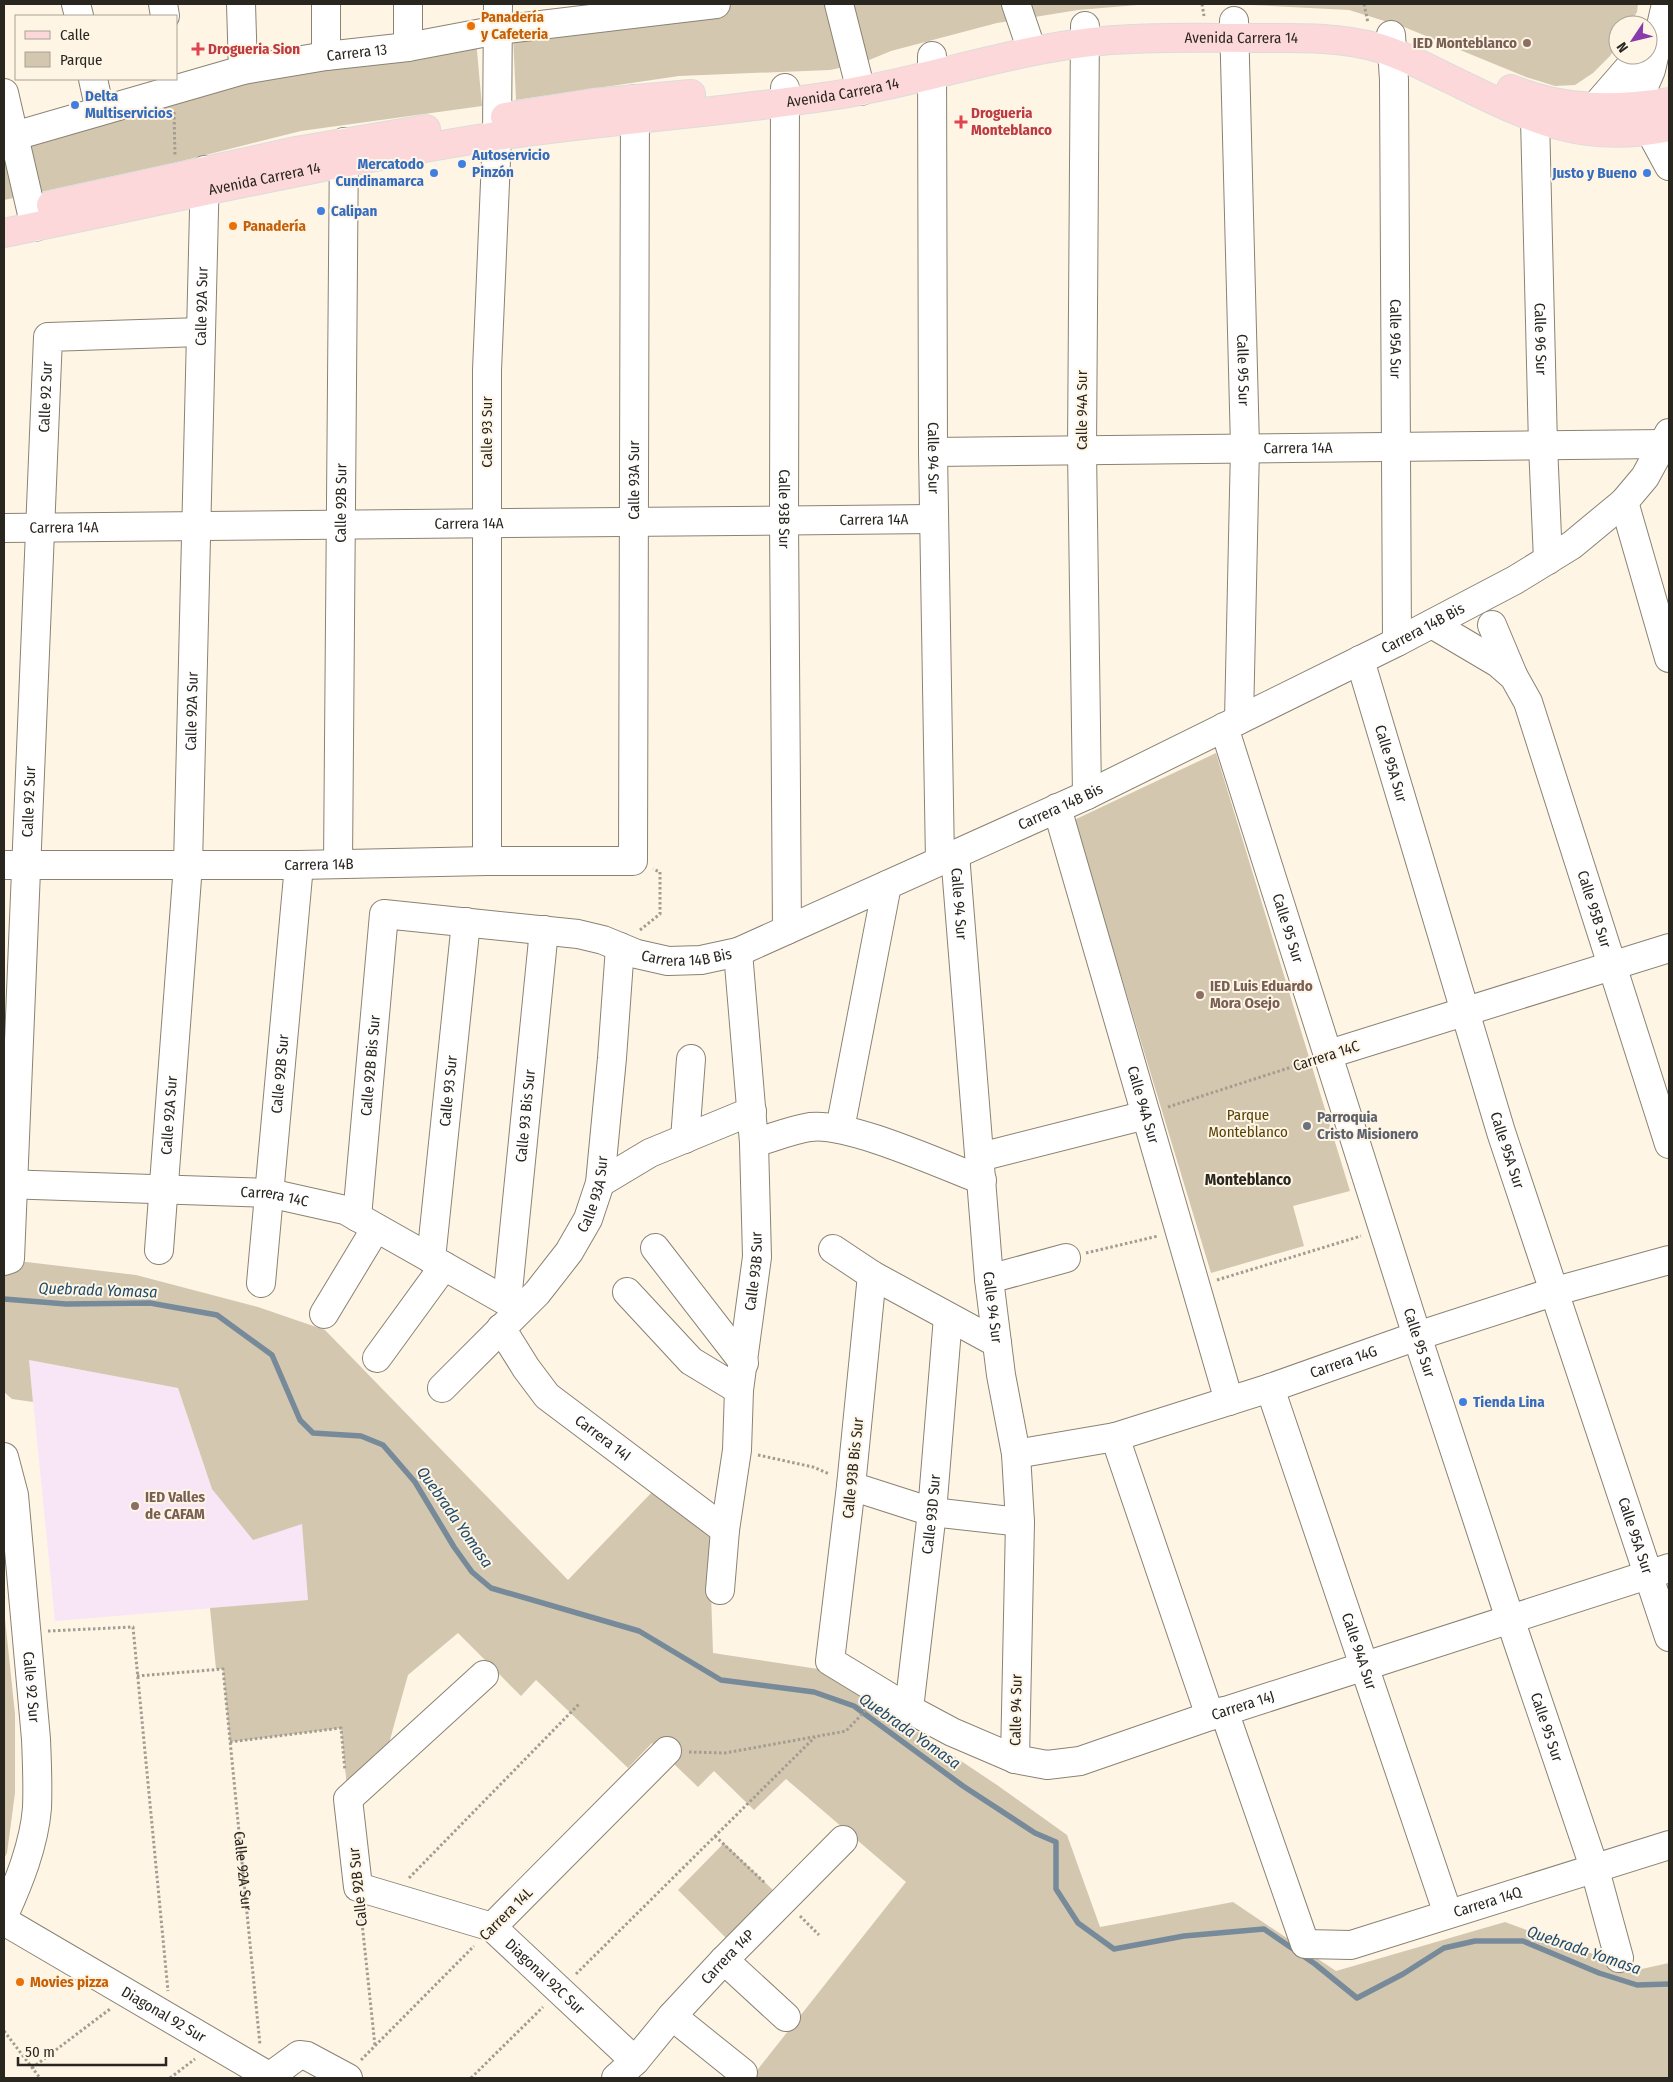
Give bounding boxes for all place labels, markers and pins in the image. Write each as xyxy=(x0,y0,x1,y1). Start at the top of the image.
place label: Panadería y Cafeteria xyxy=(480,8,549,43)
marker: Panadería y Cafeteria xyxy=(465,20,477,32)
place label: IED Monteblanco xyxy=(1413,34,1517,52)
marker: IED Monteblanco xyxy=(1521,37,1533,49)
place label: Drogueria Sion xyxy=(208,40,300,58)
marker: Drogueria Sion xyxy=(192,43,204,55)
place label: Delta Multiservicios xyxy=(85,87,173,122)
marker: Delta Multiservicios xyxy=(69,99,81,111)
place label: Drogueria Monteblanco xyxy=(971,104,1052,139)
marker: Drogueria Monteblanco xyxy=(955,116,967,128)
place label: Autoservicio Pinzón xyxy=(471,146,550,181)
place label: Mercatodo Cundinamarca xyxy=(336,155,425,190)
marker: Autoservicio Pinzón xyxy=(456,158,468,170)
place label: Justo y Bueno xyxy=(1551,164,1637,182)
marker: Mercatodo Cundinamarca xyxy=(428,167,440,179)
marker: Justo y Bueno xyxy=(1641,167,1653,179)
place label: Calipan xyxy=(331,202,377,220)
marker: Calipan xyxy=(315,205,327,217)
place label: Panadería xyxy=(243,217,306,235)
marker: Panadería xyxy=(227,220,239,232)
place label: IED Luis Eduardo Mora Osejo xyxy=(1210,977,1313,1012)
marker: IED Luis Eduardo Mora Osejo xyxy=(1194,989,1206,1001)
place label: Parroquia Cristo Misionero xyxy=(1317,1108,1418,1143)
marker: Parroquia Cristo Misionero xyxy=(1301,1120,1313,1132)
place label: Tienda Lina xyxy=(1473,1393,1545,1411)
marker: Tienda Lina xyxy=(1457,1396,1469,1408)
place label: IED Valles de CAFAM xyxy=(145,1488,205,1523)
marker: IED Valles de CAFAM xyxy=(129,1500,141,1512)
place label: Movies pizza xyxy=(30,1973,109,1991)
marker: Movies pizza xyxy=(14,1976,26,1988)

